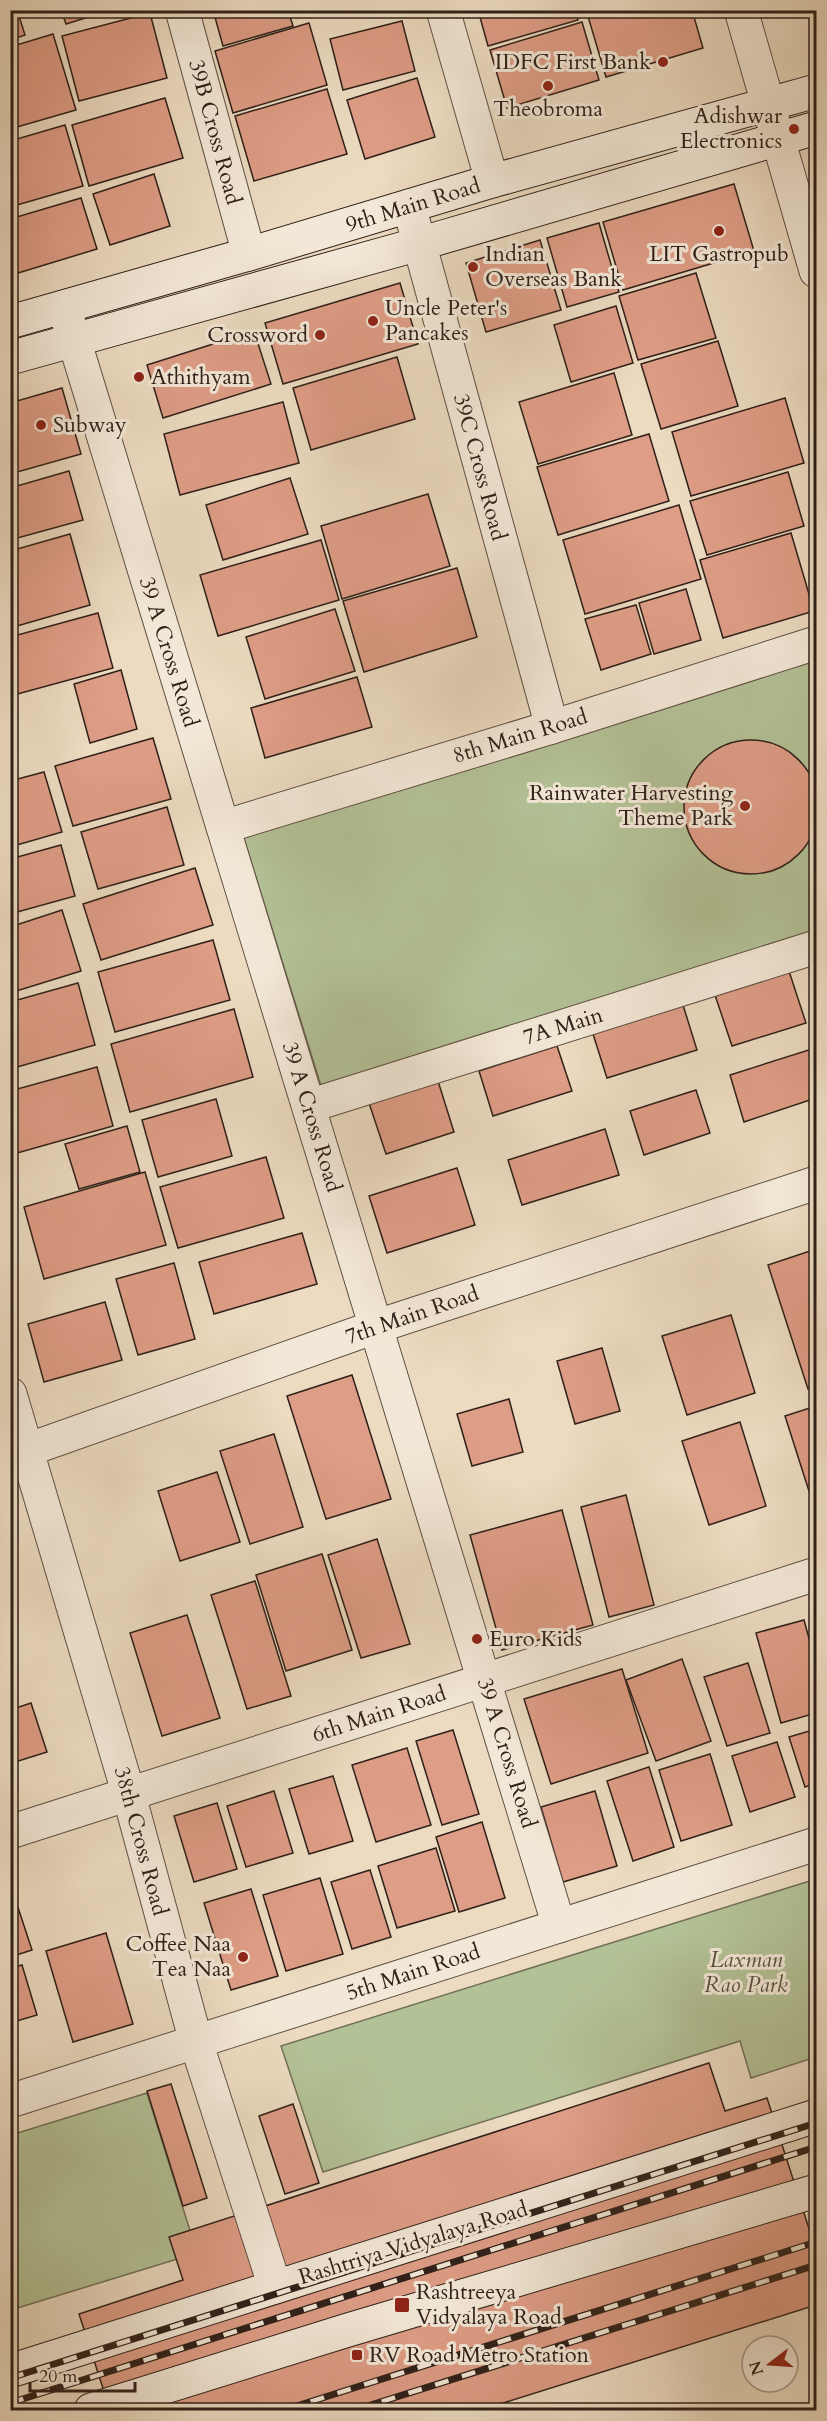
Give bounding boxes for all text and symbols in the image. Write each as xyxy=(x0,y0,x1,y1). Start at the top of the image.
place label: IDFC First Bank xyxy=(495,47,651,77)
marker: IDFC First Bank xyxy=(656,55,670,69)
street label: 39B Cross Road xyxy=(181,56,249,208)
marker: Theobroma xyxy=(541,79,555,93)
place label: Theobroma xyxy=(493,94,603,124)
place label: Adishwar Electronics xyxy=(680,101,783,156)
marker: Adishwar Electronics xyxy=(787,122,801,136)
street label: 9th Main Road xyxy=(342,170,484,240)
marker: LIT Gastropub xyxy=(712,224,726,238)
place label: Indian Overseas Bank xyxy=(485,239,622,294)
place label: LIT Gastropub xyxy=(649,239,789,269)
marker: Indian Overseas Bank xyxy=(466,260,480,274)
place label: Uncle Peter's Pancakes xyxy=(385,293,507,348)
marker: Uncle Peter's Pancakes xyxy=(366,314,380,328)
place label: Crossword xyxy=(207,320,308,350)
marker: Crossword xyxy=(313,328,327,342)
place label: Athithyam xyxy=(151,362,251,392)
marker: Athithyam xyxy=(132,370,146,384)
street label: 39C Cross Road xyxy=(446,390,514,544)
place label: Subway xyxy=(53,410,127,440)
marker: Subway xyxy=(34,418,48,432)
street label: 39 A Cross Road xyxy=(132,573,206,731)
street label: 8th Main Road xyxy=(449,701,591,771)
place label: Rainwater Harvesting Theme Park xyxy=(529,778,734,833)
marker: Rainwater Harvesting Theme Park xyxy=(738,799,752,813)
street label: 7A Main xyxy=(520,1000,607,1052)
street label: 39 A Cross Road xyxy=(275,1038,349,1196)
street label: 7th Main Road xyxy=(341,1278,483,1352)
place label: Euro Kids xyxy=(489,1624,582,1654)
marker: Euro Kids xyxy=(470,1632,484,1646)
street label: 39 A Cross Road xyxy=(470,1674,544,1832)
street label: 6th Main Road xyxy=(308,1678,450,1750)
street label: 38th Cross Road xyxy=(107,1763,175,1919)
place label: Coffee Naa Tea Naa xyxy=(125,1929,231,1984)
street label: 5th Main Road xyxy=(342,1936,484,2008)
park label: Laxman Rao Park xyxy=(704,1945,788,2000)
marker: Coffee Naa Tea Naa xyxy=(236,1950,250,1964)
street label: Rashtriya Vidyalaya Road xyxy=(295,2194,531,2292)
place label: Rashtreeya Vidyalaya Road xyxy=(416,2277,562,2332)
marker: Rashtreeya Vidyalaya Road xyxy=(393,2296,411,2314)
north arrow xyxy=(740,2334,800,2394)
place label: RV Road Metro Station xyxy=(369,2340,590,2370)
marker: RV Road Metro Station xyxy=(350,2348,364,2362)
scale bar xyxy=(30,2355,135,2393)
text: N xyxy=(744,2358,769,2378)
text: 20 m xyxy=(39,2364,78,2389)

